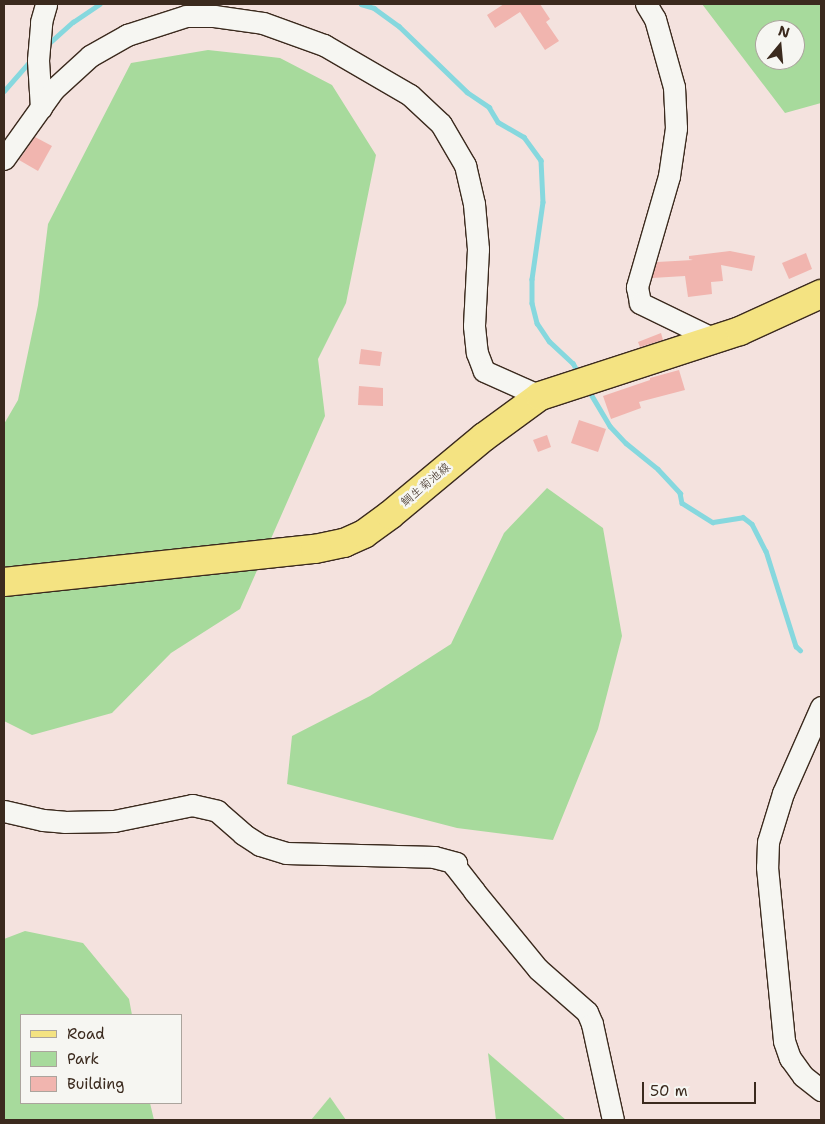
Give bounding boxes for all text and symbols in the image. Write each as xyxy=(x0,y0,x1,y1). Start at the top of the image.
north arrow xyxy=(755,20,805,70)
text: N xyxy=(776,21,792,42)
street label: 鯛生菊池線 xyxy=(398,460,454,510)
legend xyxy=(20,1014,182,1104)
text: Road xyxy=(67,1024,105,1044)
text: Park xyxy=(67,1049,99,1069)
scale bar xyxy=(645,1072,759,1104)
text: Building xyxy=(67,1074,124,1094)
text: 50 m xyxy=(650,1081,688,1101)

